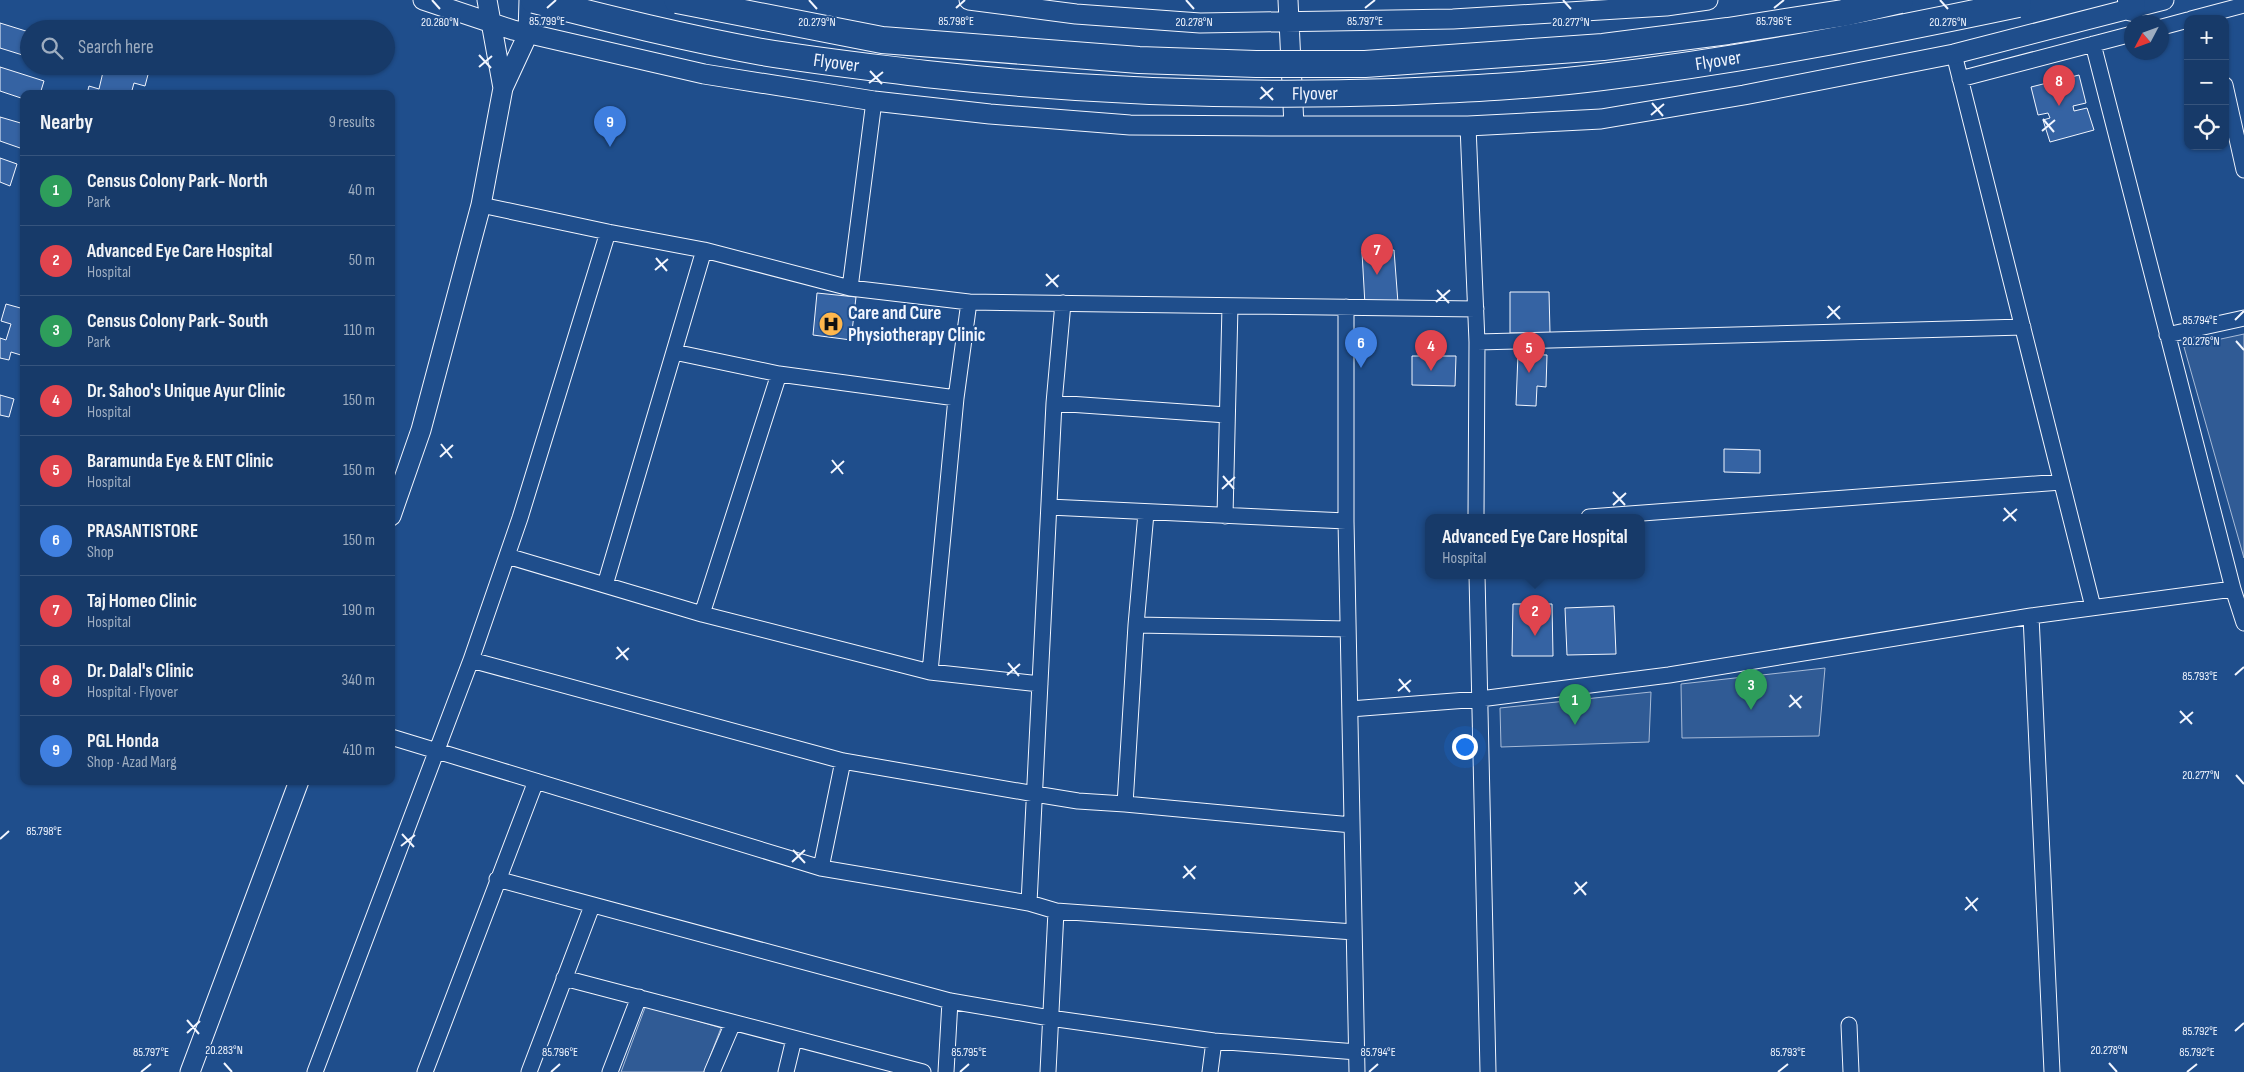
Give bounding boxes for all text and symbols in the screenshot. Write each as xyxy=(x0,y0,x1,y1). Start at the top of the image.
text: 85.799°E xyxy=(529,14,565,29)
text: 85.798°E xyxy=(938,14,974,29)
text: 85.797°E xyxy=(1347,14,1383,29)
text: 85.796°E xyxy=(1756,14,1792,29)
text: 20.280°N xyxy=(421,15,459,30)
text: 20.279°N xyxy=(798,15,836,30)
text: 20.278°N xyxy=(1175,15,1213,30)
text: 20.277°N xyxy=(1552,15,1590,30)
text: 20.276°N xyxy=(1929,15,1967,30)
north arrow xyxy=(2124,15,2169,60)
map controls xyxy=(2184,15,2229,150)
button: + xyxy=(2184,15,2229,60)
search box xyxy=(20,20,395,75)
icon: search xyxy=(38,34,66,62)
text: Search here xyxy=(78,36,154,59)
street label: Flyover xyxy=(1694,46,1743,76)
street label: Flyover xyxy=(812,48,861,77)
button: − xyxy=(2184,60,2229,105)
pin: 8 xyxy=(2043,65,2075,106)
street label: Flyover xyxy=(1292,82,1339,105)
button: locate xyxy=(2184,105,2229,150)
pin: 9 xyxy=(594,106,626,147)
text: Nearby xyxy=(40,110,93,135)
text: 9 results xyxy=(329,113,375,132)
text: Census Colony Park- North xyxy=(87,170,268,193)
text: 1 xyxy=(53,181,59,200)
text: 40 m xyxy=(348,181,375,200)
text: Park xyxy=(87,193,110,212)
pin: 7 xyxy=(1361,234,1393,275)
text: Advanced Eye Care Hospital xyxy=(87,240,272,263)
text: 2 xyxy=(52,251,60,270)
text: 50 m xyxy=(349,251,375,270)
text: Hospital xyxy=(87,263,131,282)
place label: Care and Cure Physiotherapy Clinic xyxy=(848,302,986,347)
text: Census Colony Park- South xyxy=(87,310,268,333)
hospital icon: Care and Cure Physiotherapy Clinic xyxy=(818,311,844,337)
text: 85.794°E xyxy=(2182,313,2218,328)
text: 3 xyxy=(52,321,60,340)
text: 110 m xyxy=(344,321,375,340)
pin: 6 xyxy=(1345,327,1377,368)
pin: 4 xyxy=(1415,330,1447,371)
pin: 5 xyxy=(1513,332,1545,373)
text: Park xyxy=(87,333,110,352)
text: 20.276°N xyxy=(2182,334,2220,349)
text: Dr. Sahoo's Unique Ayur Clinic xyxy=(87,380,286,403)
text: 4 xyxy=(52,391,60,410)
text: 150 m xyxy=(343,391,375,410)
text: Hospital xyxy=(87,403,131,422)
text: Baramunda Eye & ENT Clinic xyxy=(87,450,273,473)
text: 5 xyxy=(52,461,60,480)
text: 150 m xyxy=(343,461,375,480)
text: Hospital xyxy=(87,473,131,492)
popup xyxy=(1425,514,1645,579)
text: PRASANTISTORE xyxy=(87,520,198,543)
text: Advanced Eye Care Hospital xyxy=(1442,526,1628,549)
text: 6 xyxy=(52,531,60,550)
text: 150 m xyxy=(343,531,375,550)
text: Shop xyxy=(87,543,114,562)
text: Hospital xyxy=(1442,549,1486,568)
text: Taj Homeo Clinic xyxy=(87,590,197,613)
pin: 2 xyxy=(1519,595,1551,636)
text: 7 xyxy=(53,601,59,620)
text: 190 m xyxy=(342,601,375,620)
text: Hospital xyxy=(87,613,131,632)
text: Dr. Dalal's Clinic xyxy=(87,660,194,683)
pin: 3 xyxy=(1735,669,1767,710)
text: 85.793°E xyxy=(2182,669,2218,684)
text: 8 xyxy=(52,671,60,690)
text: 340 m xyxy=(342,671,375,690)
text: Hospital · Flyover xyxy=(87,683,178,702)
pin: 1 xyxy=(1559,684,1591,725)
text: PGL Honda xyxy=(87,730,159,753)
your location xyxy=(1452,734,1478,760)
text: 9 xyxy=(52,741,60,760)
text: 410 m xyxy=(343,741,375,760)
text: Shop · Azad Marg xyxy=(87,753,177,772)
text: 20.277°N xyxy=(2182,768,2220,783)
text: 85.798°E xyxy=(26,824,62,839)
text: 85.792°E xyxy=(2182,1024,2218,1039)
text: 20.283°N xyxy=(205,1043,243,1058)
text: 20.278°N xyxy=(2090,1043,2128,1058)
text: 85.797°E xyxy=(133,1045,169,1060)
text: 85.796°E xyxy=(542,1045,578,1060)
text: 85.795°E xyxy=(951,1045,987,1060)
text: 85.794°E xyxy=(1360,1045,1396,1060)
text: 85.793°E xyxy=(1770,1045,1806,1060)
text: 85.792°E xyxy=(2179,1045,2215,1060)

